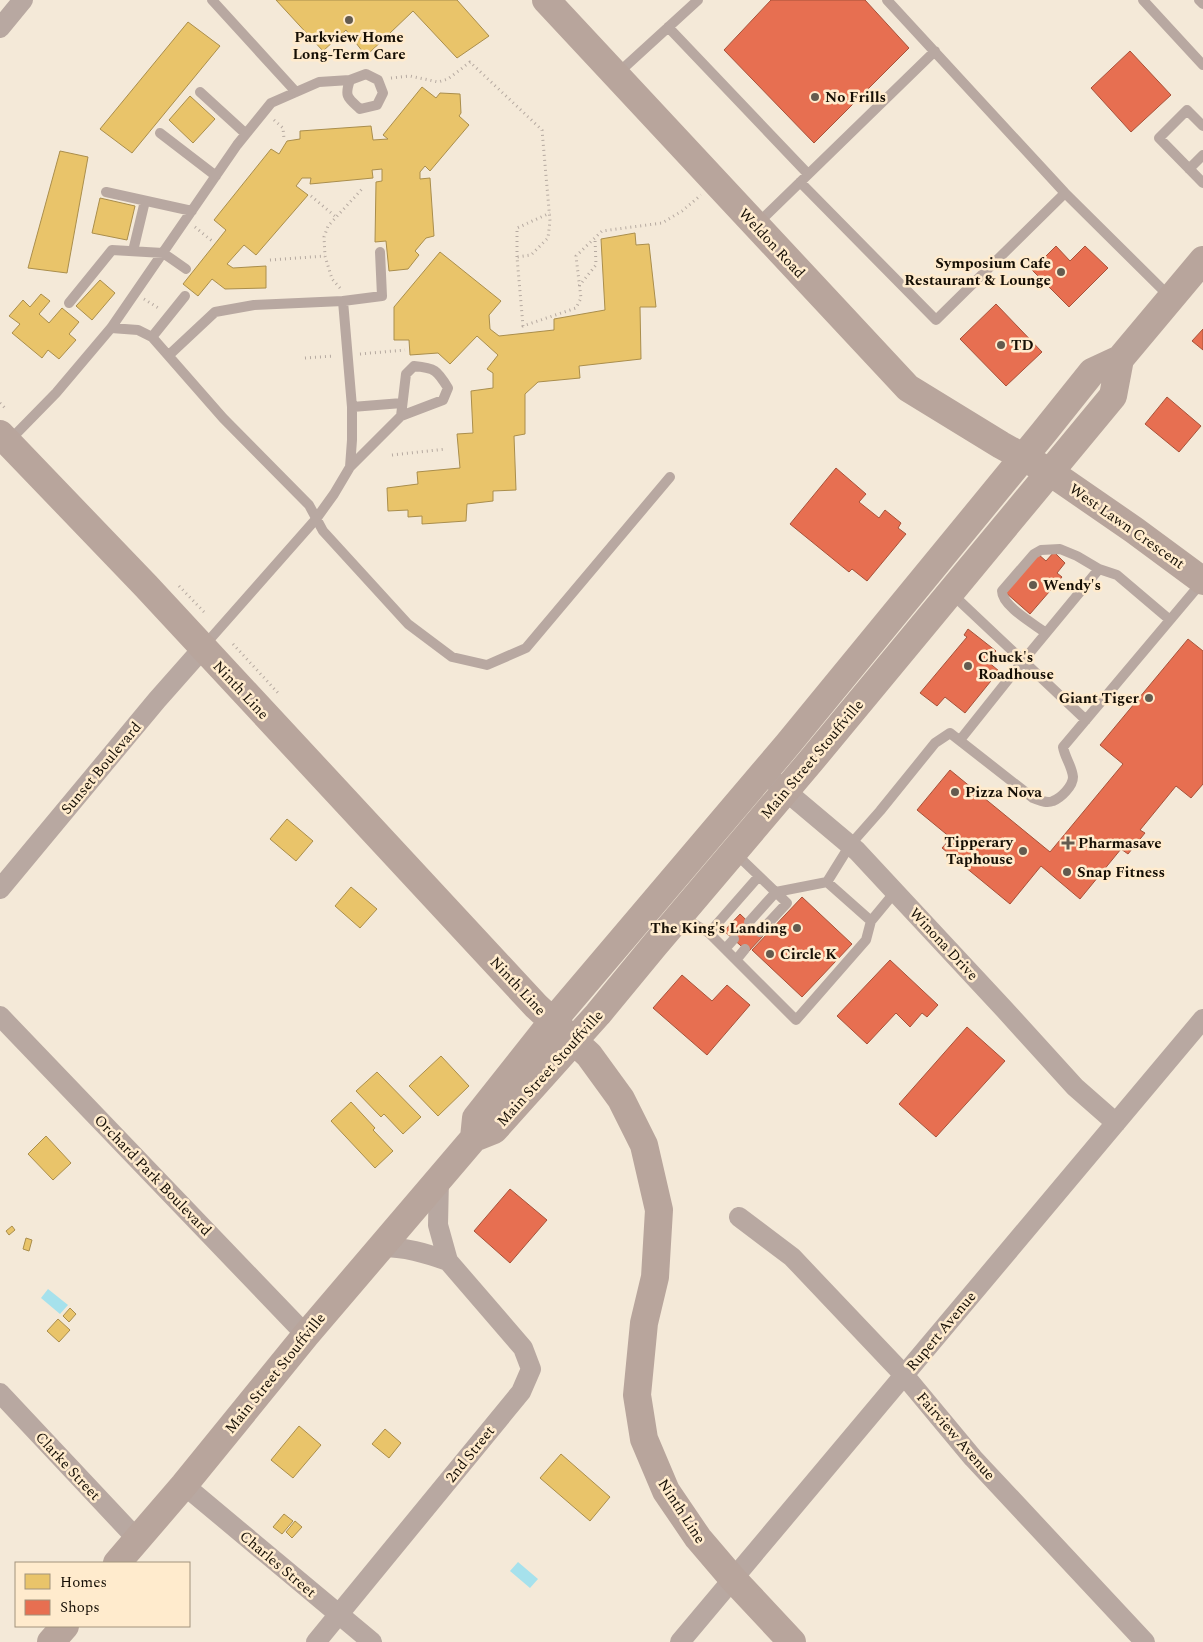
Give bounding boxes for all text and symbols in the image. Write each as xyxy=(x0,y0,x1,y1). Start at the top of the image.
marker: Parkview Home Long-Term Care xyxy=(343,14,355,26)
place label: Parkview Home Long-Term Care xyxy=(292,26,406,66)
place label: No Frills xyxy=(825,86,886,109)
marker: No Frills xyxy=(809,91,821,103)
street label: Weldon Road xyxy=(733,203,810,284)
place label: Symposium Cafe Restaurant & Lounge xyxy=(904,252,1051,292)
marker: Symposium Cafe Restaurant & Lounge xyxy=(1055,266,1067,278)
place label: TD xyxy=(1011,334,1034,357)
marker: TD xyxy=(995,339,1007,351)
street label: West Lawn Crescent xyxy=(1064,478,1189,575)
place label: Wendy's xyxy=(1043,574,1101,597)
marker: Wendy's xyxy=(1027,579,1039,591)
place label: Chuck's Roadhouse xyxy=(978,646,1054,686)
street label: Ninth Line xyxy=(207,656,274,725)
marker: Chuck's Roadhouse xyxy=(962,660,974,672)
place label: Giant Tiger xyxy=(1059,687,1140,710)
marker: Giant Tiger xyxy=(1143,692,1155,704)
street label: Main Street Stouffville xyxy=(755,694,869,824)
street label: Sunset Boulevard xyxy=(56,717,147,820)
place label: Pizza Nova xyxy=(965,781,1042,804)
marker: Pizza Nova xyxy=(949,786,961,798)
place label: Tipperary Taphouse xyxy=(944,831,1014,871)
place label: Pharmasave xyxy=(1078,832,1162,855)
marker: Pharmasave xyxy=(1062,837,1074,849)
marker: Tipperary Taphouse xyxy=(1017,845,1029,857)
place label: Snap Fitness xyxy=(1077,861,1165,884)
marker: Snap Fitness xyxy=(1061,866,1073,878)
street label: Winona Drive xyxy=(904,903,984,986)
place label: The King's Landing xyxy=(650,917,787,940)
marker: The King's Landing xyxy=(791,922,803,934)
place label: Circle K xyxy=(780,943,837,966)
marker: Circle K xyxy=(764,948,776,960)
street label: Ninth Line xyxy=(484,952,551,1021)
street label: Main Street Stouffville xyxy=(492,1005,609,1132)
street label: Orchard Park Boulevard xyxy=(88,1109,217,1241)
street label: Rupert Avenue xyxy=(901,1286,982,1377)
street label: Main Street Stouffville xyxy=(219,1308,332,1439)
street label: Fairview Avenue xyxy=(911,1387,1001,1486)
street label: 2nd Street xyxy=(440,1421,501,1488)
street label: Clarke Street xyxy=(30,1427,106,1506)
street label: Ninth Line xyxy=(652,1474,711,1548)
street label: Charles Street xyxy=(234,1525,321,1603)
legend xyxy=(15,1562,190,1627)
text: Homes xyxy=(60,1571,107,1594)
text: Shops xyxy=(60,1596,100,1619)

